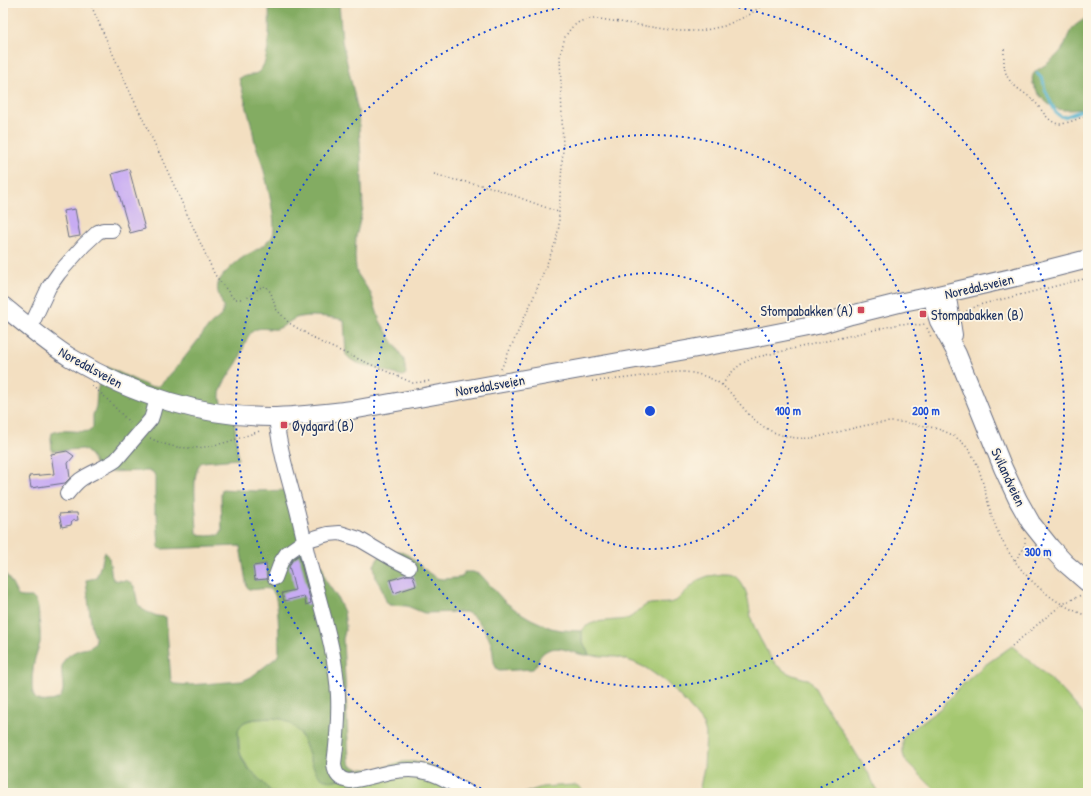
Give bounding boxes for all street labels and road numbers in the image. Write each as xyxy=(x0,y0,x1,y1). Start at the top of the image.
street label: Noredalsveien xyxy=(943,269,1015,303)
street label: Noredalsveien xyxy=(56,342,126,392)
street label: Noredalsveien xyxy=(454,370,526,400)
street label: Svilandveien xyxy=(987,445,1031,509)

